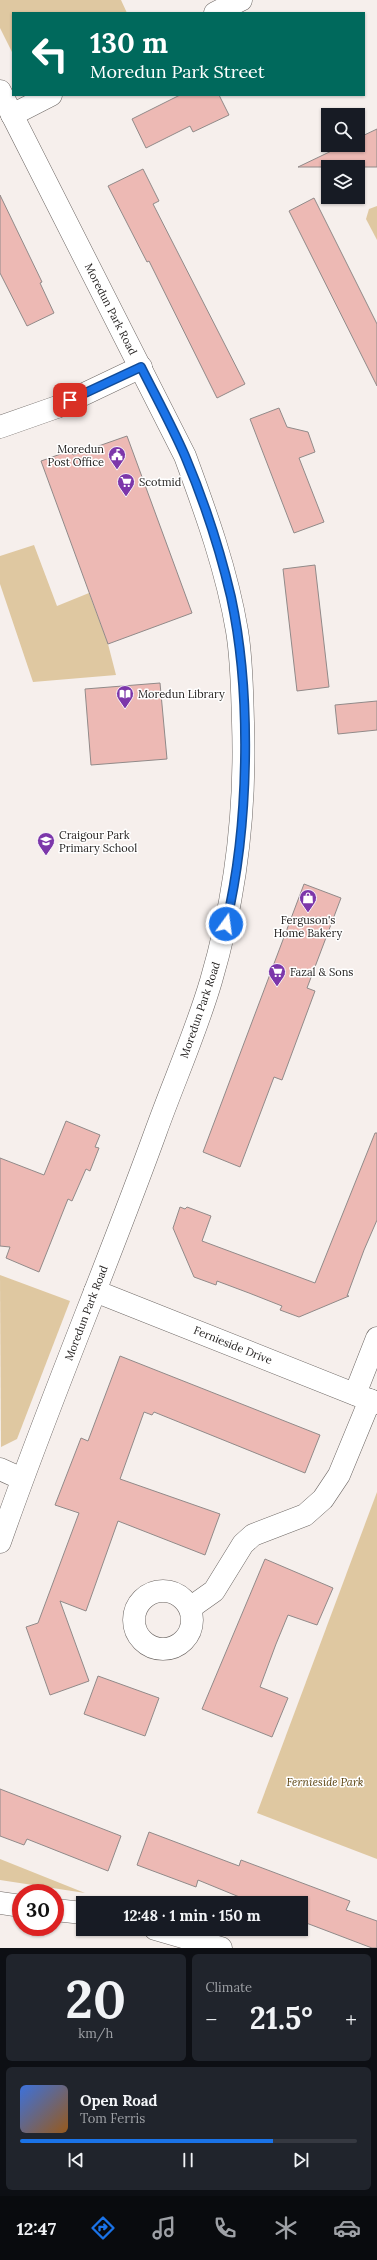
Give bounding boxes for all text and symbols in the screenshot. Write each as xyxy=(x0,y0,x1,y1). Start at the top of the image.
text: 130 m xyxy=(90,25,168,61)
icon: left xyxy=(24,28,76,80)
text: Moredun Park Street xyxy=(90,60,265,83)
map controls xyxy=(321,108,365,204)
button: search xyxy=(321,108,365,152)
button: layers xyxy=(321,160,365,204)
street label: Moredun Park Road xyxy=(82,261,140,358)
pin xyxy=(53,383,87,417)
icon: arrive xyxy=(59,389,81,411)
place label: Moredun Post Office xyxy=(48,442,104,469)
public building icon: Moredun Post Office xyxy=(107,445,127,470)
supermarket icon: Scotmid xyxy=(116,472,136,497)
place label: Scotmid xyxy=(139,475,182,489)
library icon: Moredun Library xyxy=(115,684,135,709)
place label: Moredun Library xyxy=(138,687,225,701)
place label: Craigour Park Primary School xyxy=(59,828,137,855)
school or university icon: Craigour Park Primary School xyxy=(36,831,56,856)
shop icon: Ferguson's Home Bakery xyxy=(298,888,318,913)
position arrow xyxy=(205,903,247,945)
place label: Ferguson's Home Bakery xyxy=(274,913,342,940)
street label: Moredun Park Road xyxy=(177,960,223,1060)
supermarket icon: Fazal & Sons xyxy=(267,962,287,987)
place label: Fazal & Sons xyxy=(290,965,353,979)
street label: Moredun Park Road xyxy=(61,1263,111,1363)
street label: Fernieside Drive xyxy=(192,1323,274,1367)
park label: Fernieside Park xyxy=(286,1775,364,1789)
speed limit sign: 30 xyxy=(12,1884,64,1936)
text: 12:48 · 1 min · 150 m xyxy=(124,1906,260,1925)
text: 20 xyxy=(65,1966,126,2032)
text: Climate xyxy=(206,1979,252,1996)
text: 21.5° xyxy=(250,1999,313,2037)
text: − xyxy=(206,2005,217,2033)
text: + xyxy=(345,2005,357,2033)
text: km/h xyxy=(78,2025,113,2042)
text: Open Road xyxy=(80,2091,158,2110)
text: Tom Ferris xyxy=(80,2110,145,2127)
icon: previous xyxy=(65,2149,87,2171)
icon: pause xyxy=(177,2149,199,2171)
icon: next xyxy=(290,2149,312,2171)
icon: directions xyxy=(89,2214,117,2242)
icon: music xyxy=(150,2214,178,2242)
icon: phone xyxy=(211,2214,239,2242)
icon: climate xyxy=(272,2214,300,2242)
icon: car xyxy=(333,2214,361,2242)
text: 12:47 xyxy=(16,2217,56,2240)

